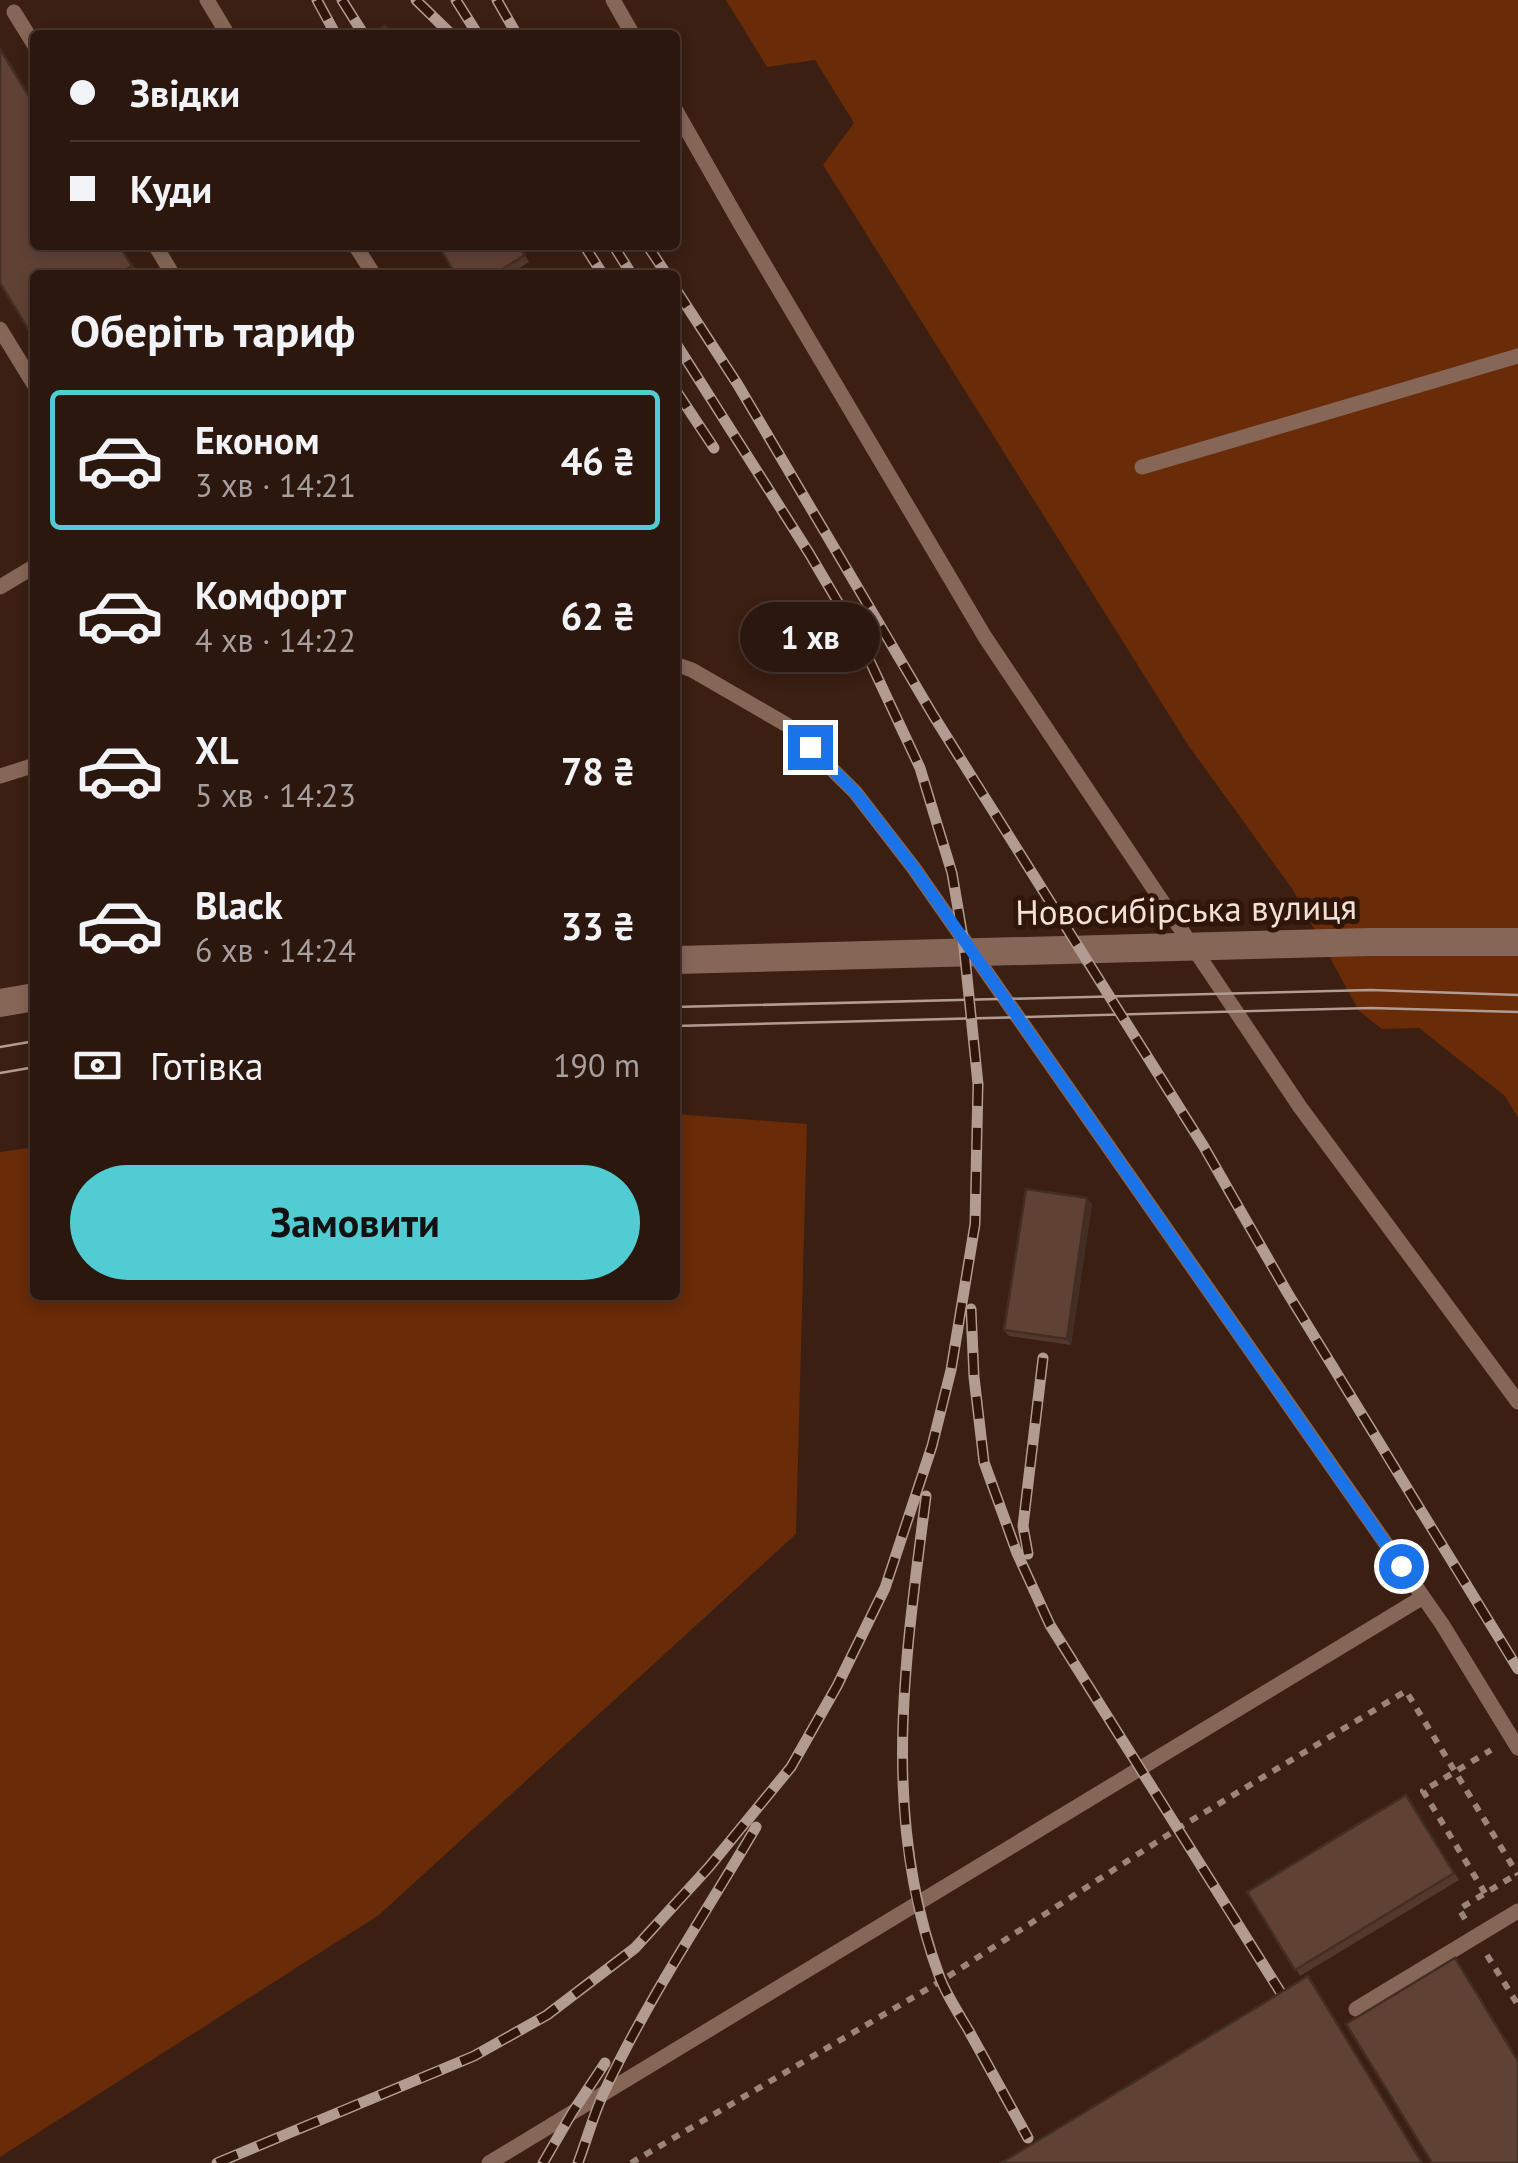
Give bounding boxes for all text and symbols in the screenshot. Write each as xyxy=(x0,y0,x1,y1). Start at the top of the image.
text: Звідки xyxy=(130,68,240,117)
text: Куди xyxy=(130,164,212,213)
text: Оберіть тариф xyxy=(70,301,355,359)
icon: car xyxy=(75,415,165,505)
text: Економ xyxy=(195,415,319,464)
text: 46 ₴ xyxy=(561,436,635,485)
text: 3 хв · 14:21 xyxy=(195,464,356,506)
icon: car xyxy=(75,570,165,660)
text: Комфорт xyxy=(195,570,346,619)
text: 62 ₴ xyxy=(561,591,635,640)
callout: 1 хв xyxy=(740,602,880,672)
text: 1 хв xyxy=(780,616,840,658)
text: 4 хв · 14:22 xyxy=(195,619,356,661)
icon: car xyxy=(75,725,165,815)
text: XL xyxy=(195,725,239,774)
route end xyxy=(788,725,833,770)
text: 78 ₴ xyxy=(561,746,635,795)
text: 5 хв · 14:23 xyxy=(195,774,356,816)
icon: car xyxy=(75,880,165,970)
text: Black xyxy=(195,880,283,929)
street label: Новосибірська вулиця xyxy=(1015,883,1357,935)
text: 33 ₴ xyxy=(561,901,635,950)
text: 6 хв · 14:24 xyxy=(195,929,356,971)
icon: cash xyxy=(70,1038,125,1093)
text: Готівка xyxy=(150,1041,264,1090)
text: 190 m xyxy=(553,1044,640,1086)
button: Замовити xyxy=(70,1165,640,1280)
route start xyxy=(1379,1544,1424,1589)

